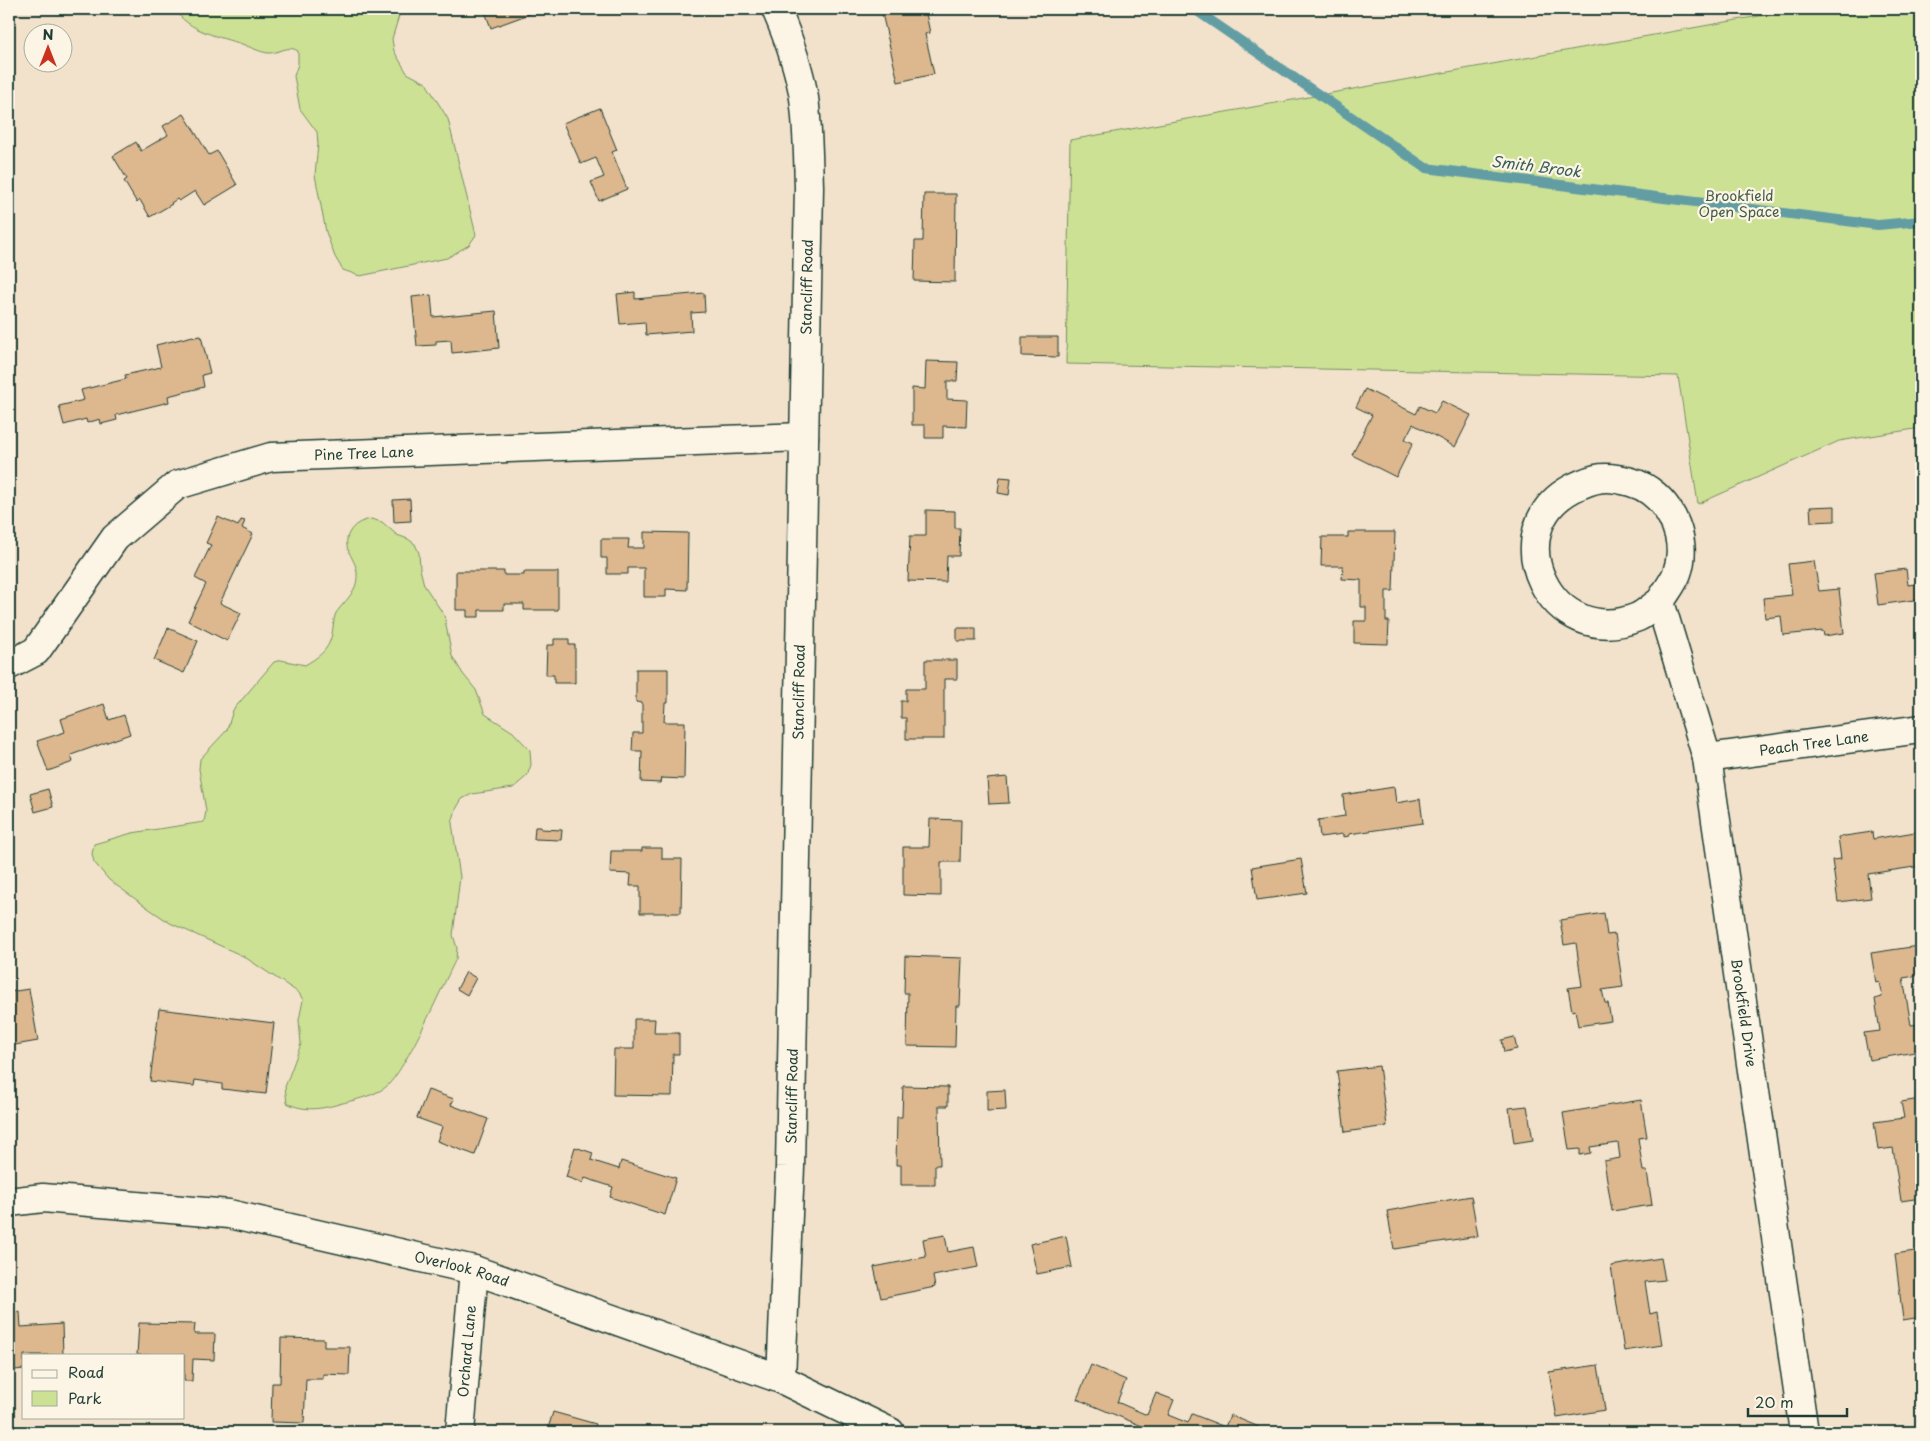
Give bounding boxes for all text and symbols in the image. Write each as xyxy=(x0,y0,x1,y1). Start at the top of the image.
north arrow xyxy=(22,22,72,72)
text: N xyxy=(42,24,54,45)
water label: Smith Brook xyxy=(1490,149,1584,183)
park label: Brookfield Open Space xyxy=(1698,185,1780,222)
street label: Stancliff Road xyxy=(795,239,818,335)
street label: Pine Tree Lane xyxy=(314,441,415,465)
street label: Stancliff Road xyxy=(787,644,810,740)
street label: Peach Tree Lane xyxy=(1758,725,1870,761)
street label: Brookfield Drive xyxy=(1726,957,1762,1068)
street label: Stancliff Road xyxy=(780,1048,803,1144)
street label: Overlook Road xyxy=(412,1246,512,1292)
street label: Orchard Lane xyxy=(452,1304,481,1398)
legend xyxy=(22,1354,185,1418)
text: Road xyxy=(68,1360,104,1383)
text: Park xyxy=(68,1386,102,1409)
scale bar xyxy=(1748,1386,1846,1418)
text: 20 m xyxy=(1755,1390,1794,1413)

